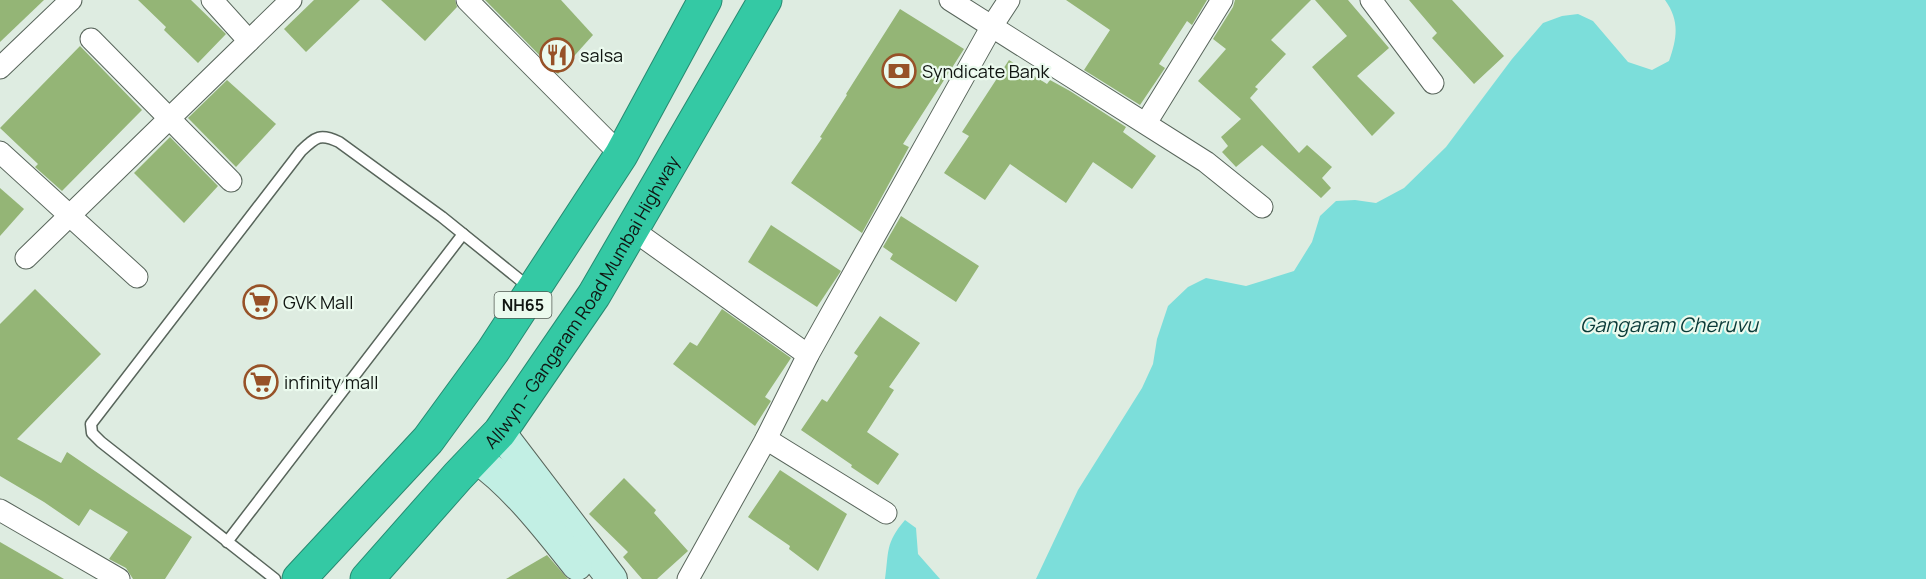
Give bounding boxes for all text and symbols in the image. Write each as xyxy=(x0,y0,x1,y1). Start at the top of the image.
restaurant icon: salsa xyxy=(539,37,575,73)
place label: salsa xyxy=(580,43,623,67)
bank icon: Syndicate Bank xyxy=(881,53,917,89)
place label: Syndicate Bank xyxy=(922,59,1051,83)
street label: Allwyn - Gangaram Road Mumbai Highway xyxy=(479,151,685,453)
supermarket icon: GVK Mall xyxy=(242,284,278,320)
place label: GVK Mall xyxy=(283,290,353,314)
road number: NH65 xyxy=(494,292,552,318)
water label: Gangaram Cheruvu xyxy=(1580,311,1760,338)
supermarket icon: infinity mall xyxy=(243,364,279,400)
place label: infinity mall xyxy=(284,370,378,394)

